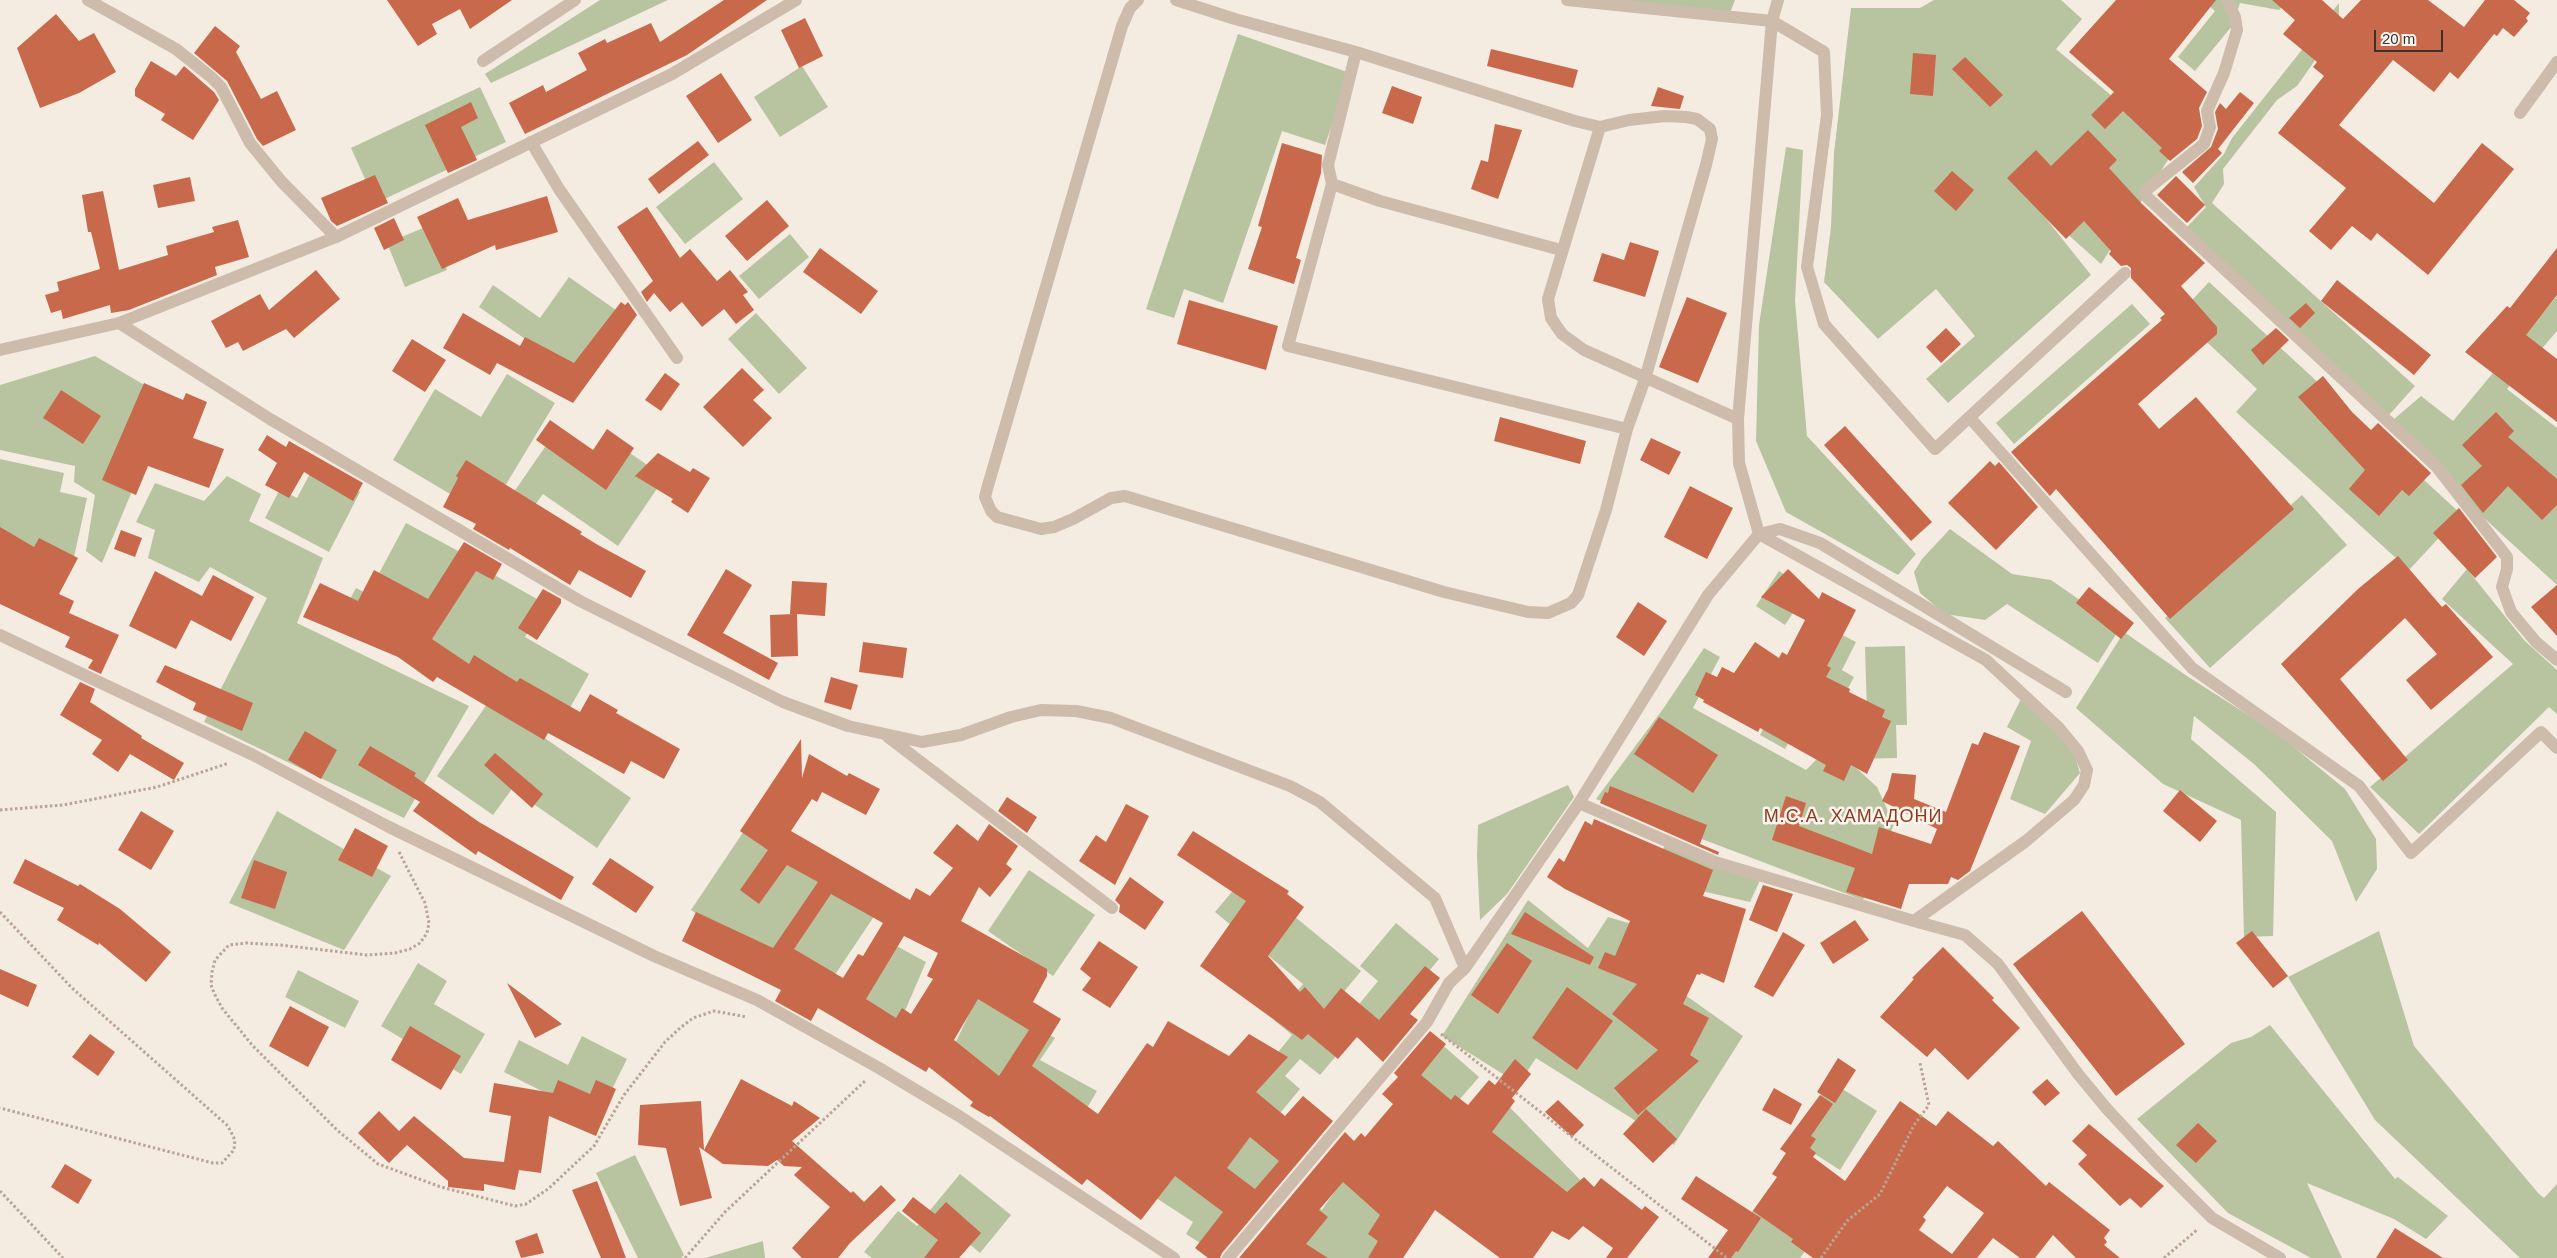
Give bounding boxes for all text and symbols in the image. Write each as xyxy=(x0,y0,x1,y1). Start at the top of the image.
scale bar xyxy=(2377,20,2446,52)
text: 20 m xyxy=(2382,30,2415,47)
district label: М.С.А. ХАМАДОНИ xyxy=(1762,806,1944,828)

